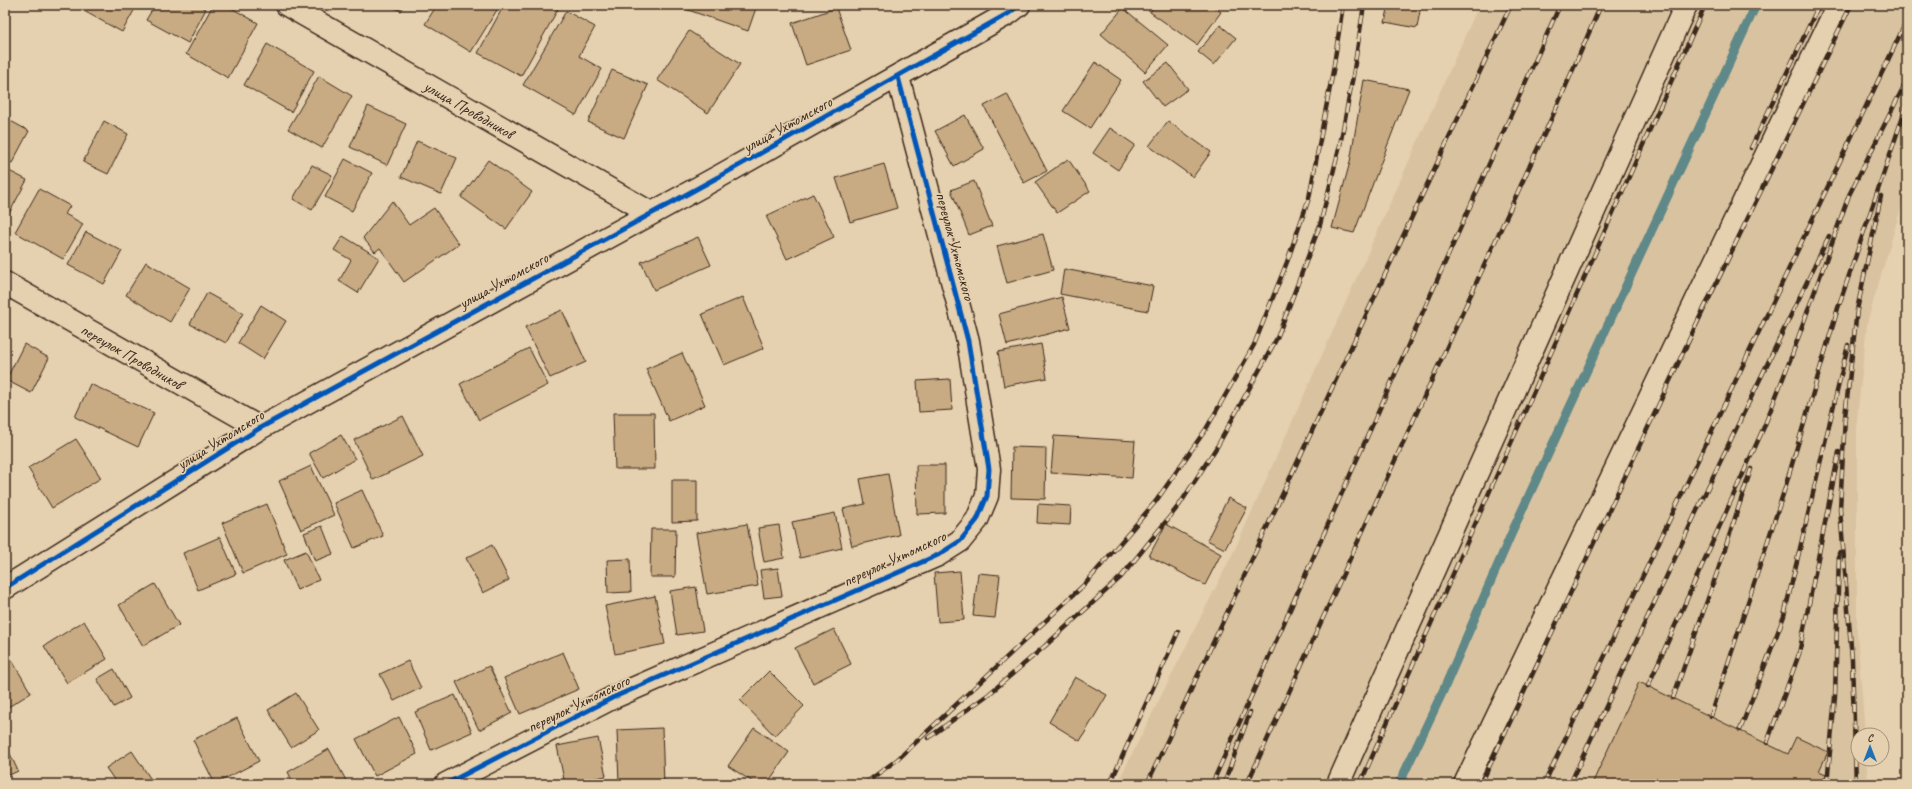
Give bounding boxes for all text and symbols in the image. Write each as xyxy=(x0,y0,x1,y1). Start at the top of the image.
street label: улица Проводников xyxy=(419,76,520,145)
street label: улица Ухтомского xyxy=(739,92,837,158)
street label: переулок Ухтомского xyxy=(931,190,979,304)
street label: улица Ухтомского xyxy=(455,248,553,314)
street label: переулок Проводников xyxy=(77,320,190,396)
street label: улица Ухтомского xyxy=(173,404,269,475)
street label: переулок Ухтомского xyxy=(840,526,950,591)
street label: переулок Ухтомского xyxy=(524,670,634,737)
north arrow xyxy=(1850,727,1890,767)
text: С xyxy=(1867,730,1874,744)

